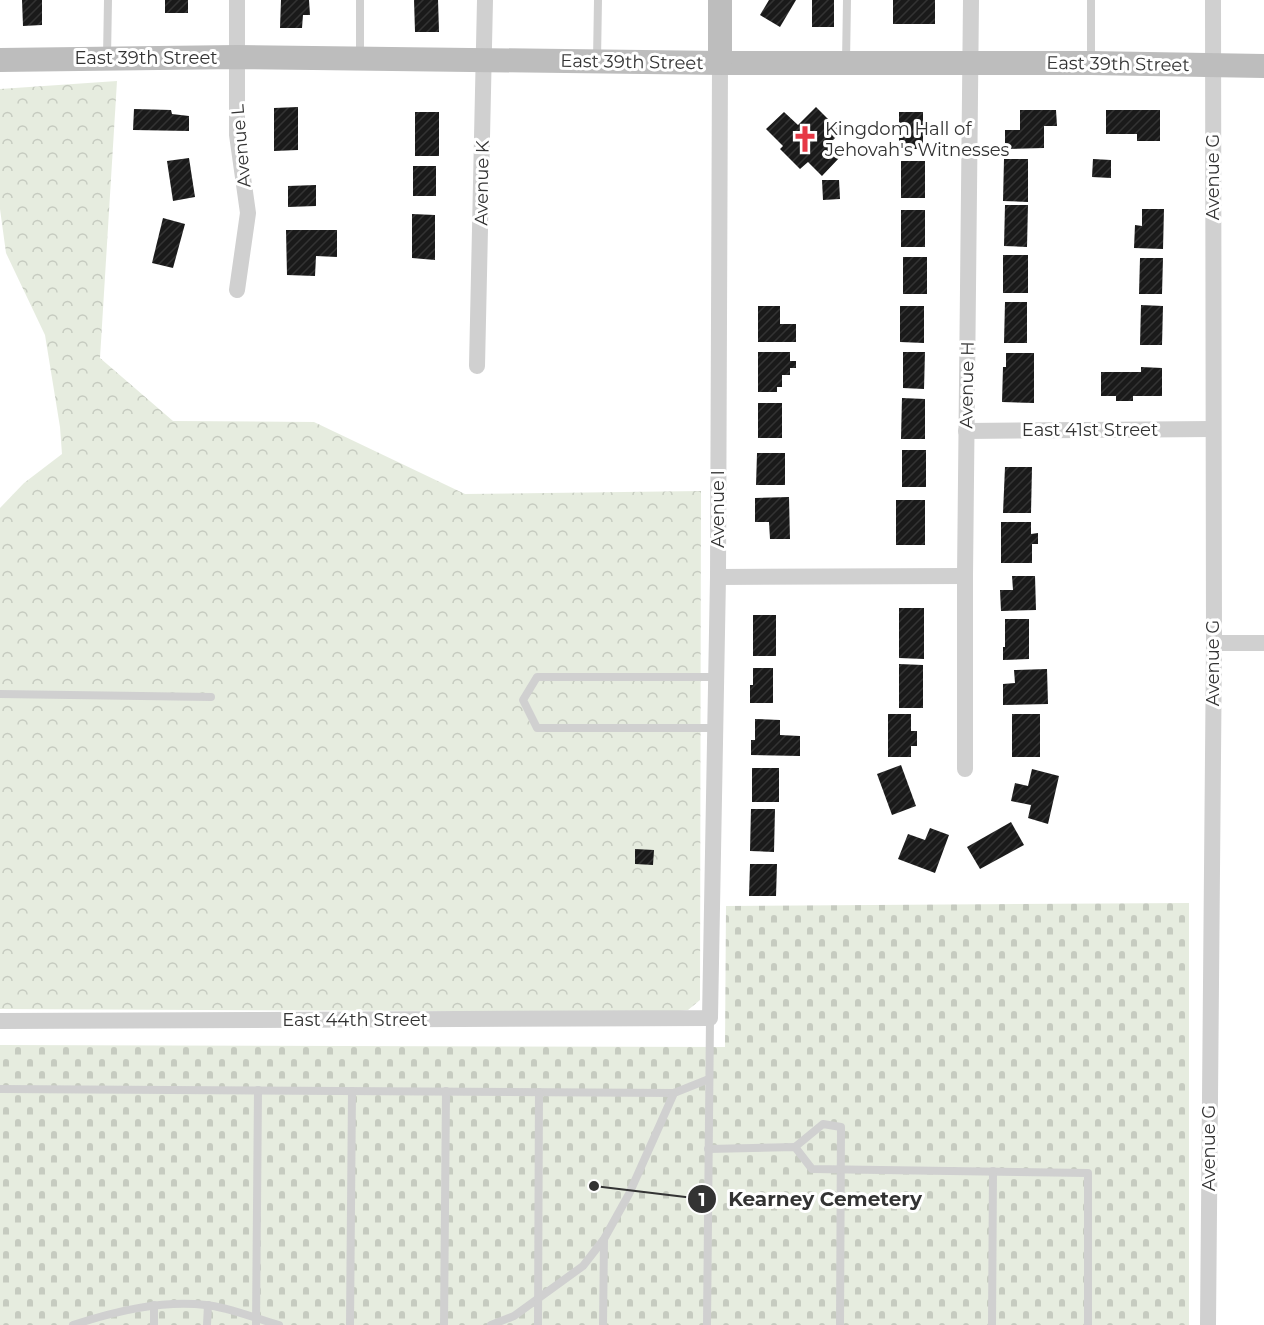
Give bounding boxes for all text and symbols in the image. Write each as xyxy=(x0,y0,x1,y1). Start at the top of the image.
street label: East 39th Street xyxy=(74,47,218,69)
street label: East 39th Street xyxy=(560,50,704,74)
street label: East 39th Street xyxy=(1046,52,1190,76)
street label: Avenue L xyxy=(226,103,256,188)
place label: Kingdom Hall of Jehovah's Witnesses xyxy=(824,118,1010,161)
church icon: Kingdom Hall of Jehovah's Witnesses xyxy=(790,124,820,154)
street label: Avenue G xyxy=(1202,134,1224,220)
street label: Avenue K xyxy=(470,140,494,226)
street label: Avenue H xyxy=(955,341,979,429)
street label: East 41st Street xyxy=(1022,419,1158,441)
street label: Avenue I xyxy=(707,470,729,548)
street label: Avenue G xyxy=(1202,620,1224,706)
street label: East 44th Street xyxy=(282,1009,428,1031)
street label: Avenue G xyxy=(1198,1105,1220,1191)
callout: Kearney Cemetery xyxy=(687,1180,934,1218)
text: Kearney Cemetery xyxy=(728,1187,923,1211)
text: 1 xyxy=(698,1189,706,1211)

